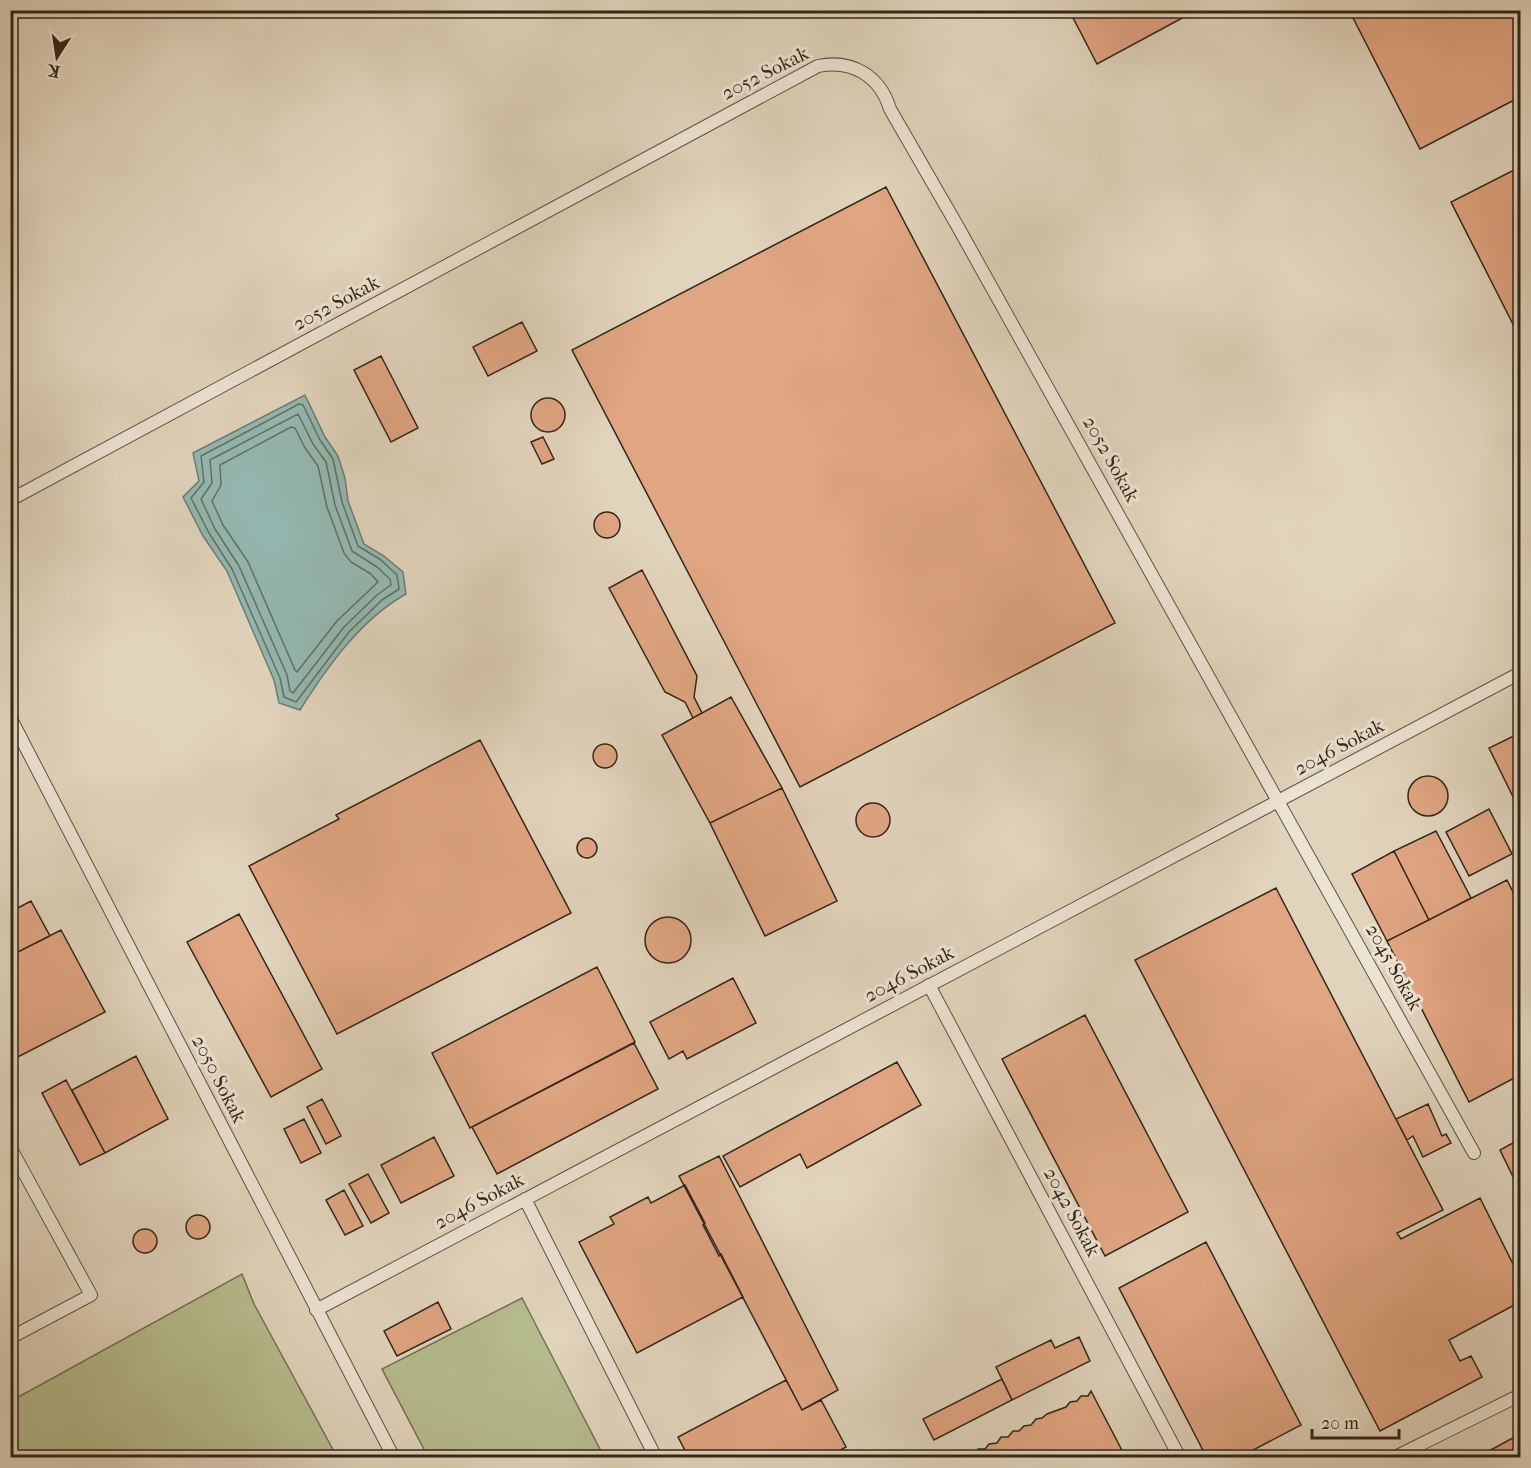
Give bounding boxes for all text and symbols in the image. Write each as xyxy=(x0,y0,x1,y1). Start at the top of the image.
north arrow xyxy=(27,27,87,87)
street label: 2052 Sokak xyxy=(718,41,813,105)
text: K xyxy=(45,60,62,82)
street label: 2052 Sokak xyxy=(289,270,384,335)
street label: 2052 Sokak xyxy=(1078,412,1144,507)
street label: 2046 Sokak xyxy=(1290,713,1388,780)
street label: 2045 Sokak xyxy=(1361,920,1428,1015)
street label: 2046 Sokak xyxy=(860,940,958,1007)
street label: 2050 Sokak xyxy=(187,1031,251,1127)
street label: 2042 Sokak xyxy=(1039,1164,1105,1261)
street label: 2046 Sokak xyxy=(430,1167,528,1234)
scale bar xyxy=(1312,1402,1399,1440)
text: 20 m xyxy=(1321,1413,1359,1434)

